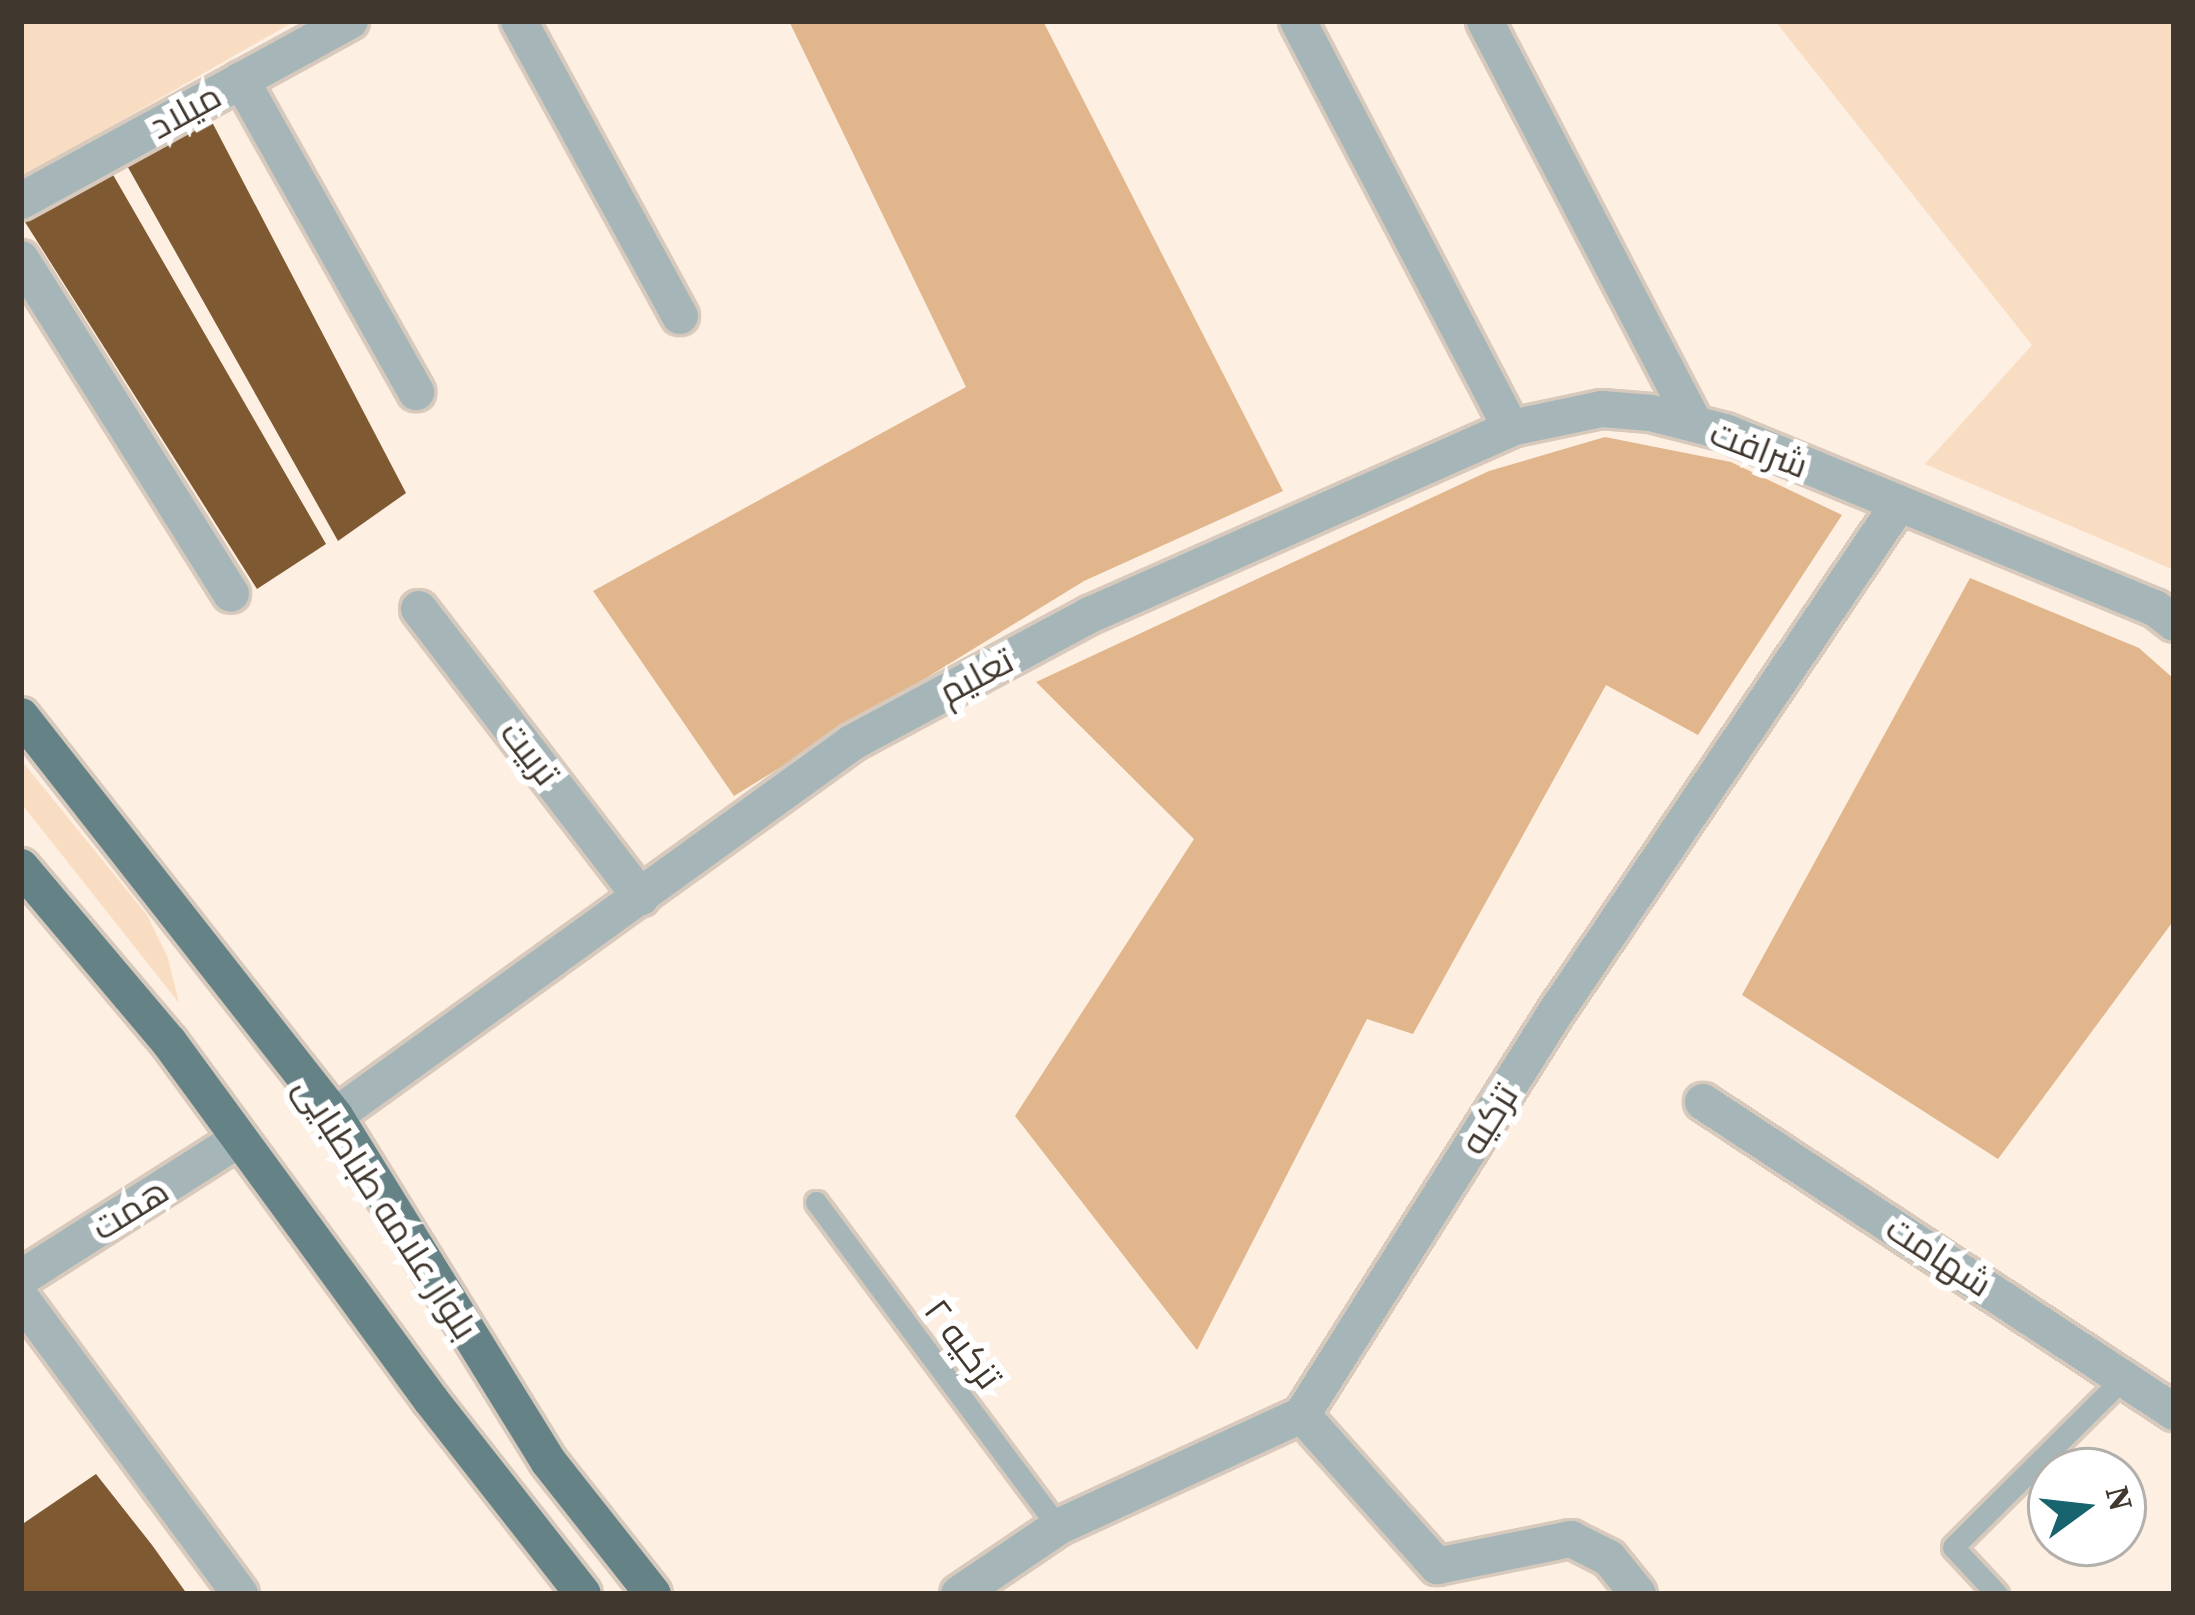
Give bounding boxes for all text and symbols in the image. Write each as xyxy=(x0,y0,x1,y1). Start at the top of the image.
street label: میلاد xyxy=(142,74,228,148)
street label: شرافت xyxy=(1704,411,1814,487)
street label: تعلیم xyxy=(931,639,1021,713)
street label: تربیت xyxy=(491,712,569,794)
street label: بلوار علامه طباطبایی xyxy=(285,1069,487,1347)
street label: تزکیه xyxy=(1451,1076,1527,1162)
street label: همت xyxy=(84,1169,176,1249)
street label: شهامت xyxy=(1878,1206,2000,1306)
street label: تزکیه ۲ xyxy=(915,1290,1011,1398)
north arrow xyxy=(2027,1447,2147,1567)
text: N xyxy=(2095,1481,2144,1516)

